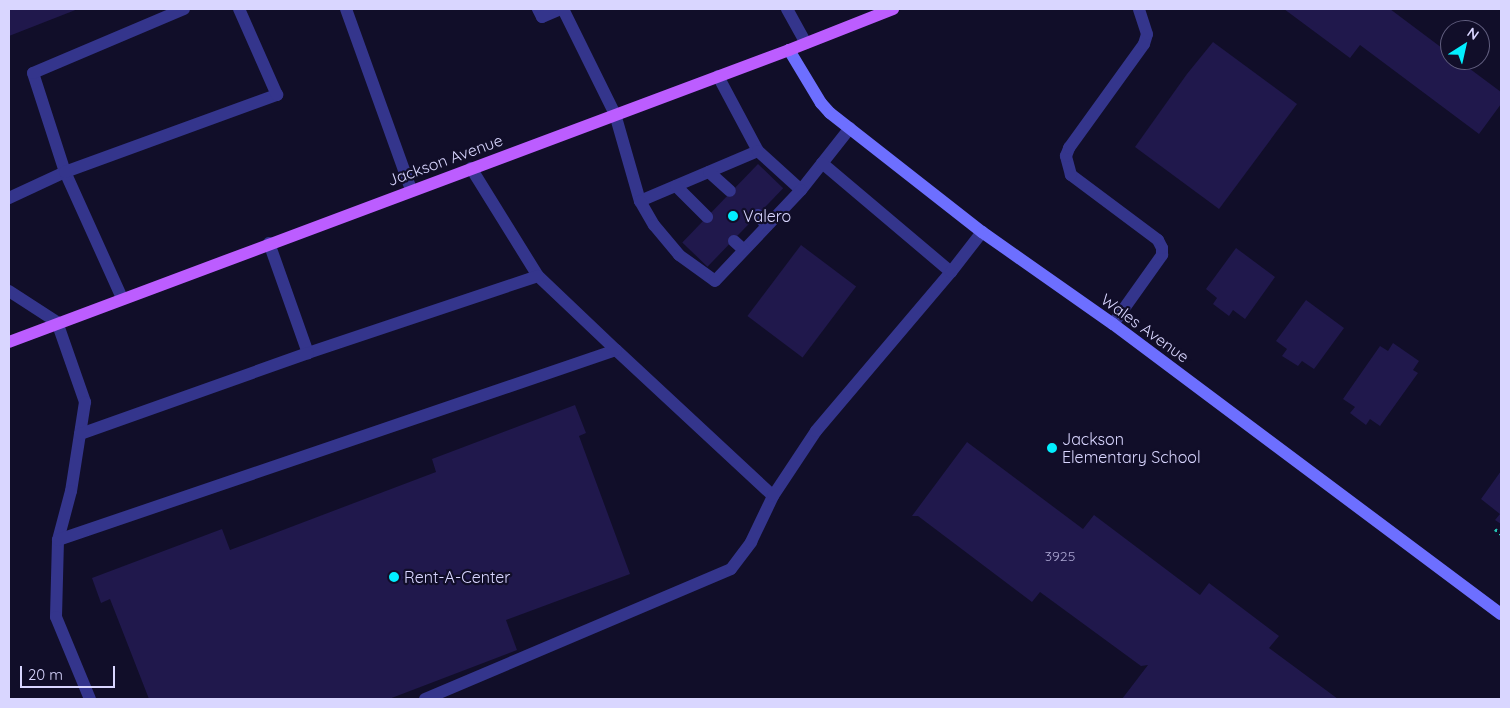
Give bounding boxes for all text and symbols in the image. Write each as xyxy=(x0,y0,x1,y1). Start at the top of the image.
north arrow xyxy=(1440,20,1490,70)
text: N xyxy=(1464,23,1482,44)
street label: Jackson Avenue xyxy=(385,130,505,190)
place label: Valero xyxy=(743,206,791,226)
marker: Valero xyxy=(727,210,739,222)
street label: Wales Avenue xyxy=(1097,290,1193,366)
place label: Jackson Elementary School xyxy=(1062,429,1201,467)
marker: Jackson Elementary School xyxy=(1046,442,1058,454)
house number: 3925 xyxy=(1045,548,1075,564)
place label: Rent-A-Center xyxy=(404,567,510,587)
marker: Rent-A-Center xyxy=(388,571,400,583)
scale bar xyxy=(22,656,118,688)
text: 20 m xyxy=(28,665,63,684)

